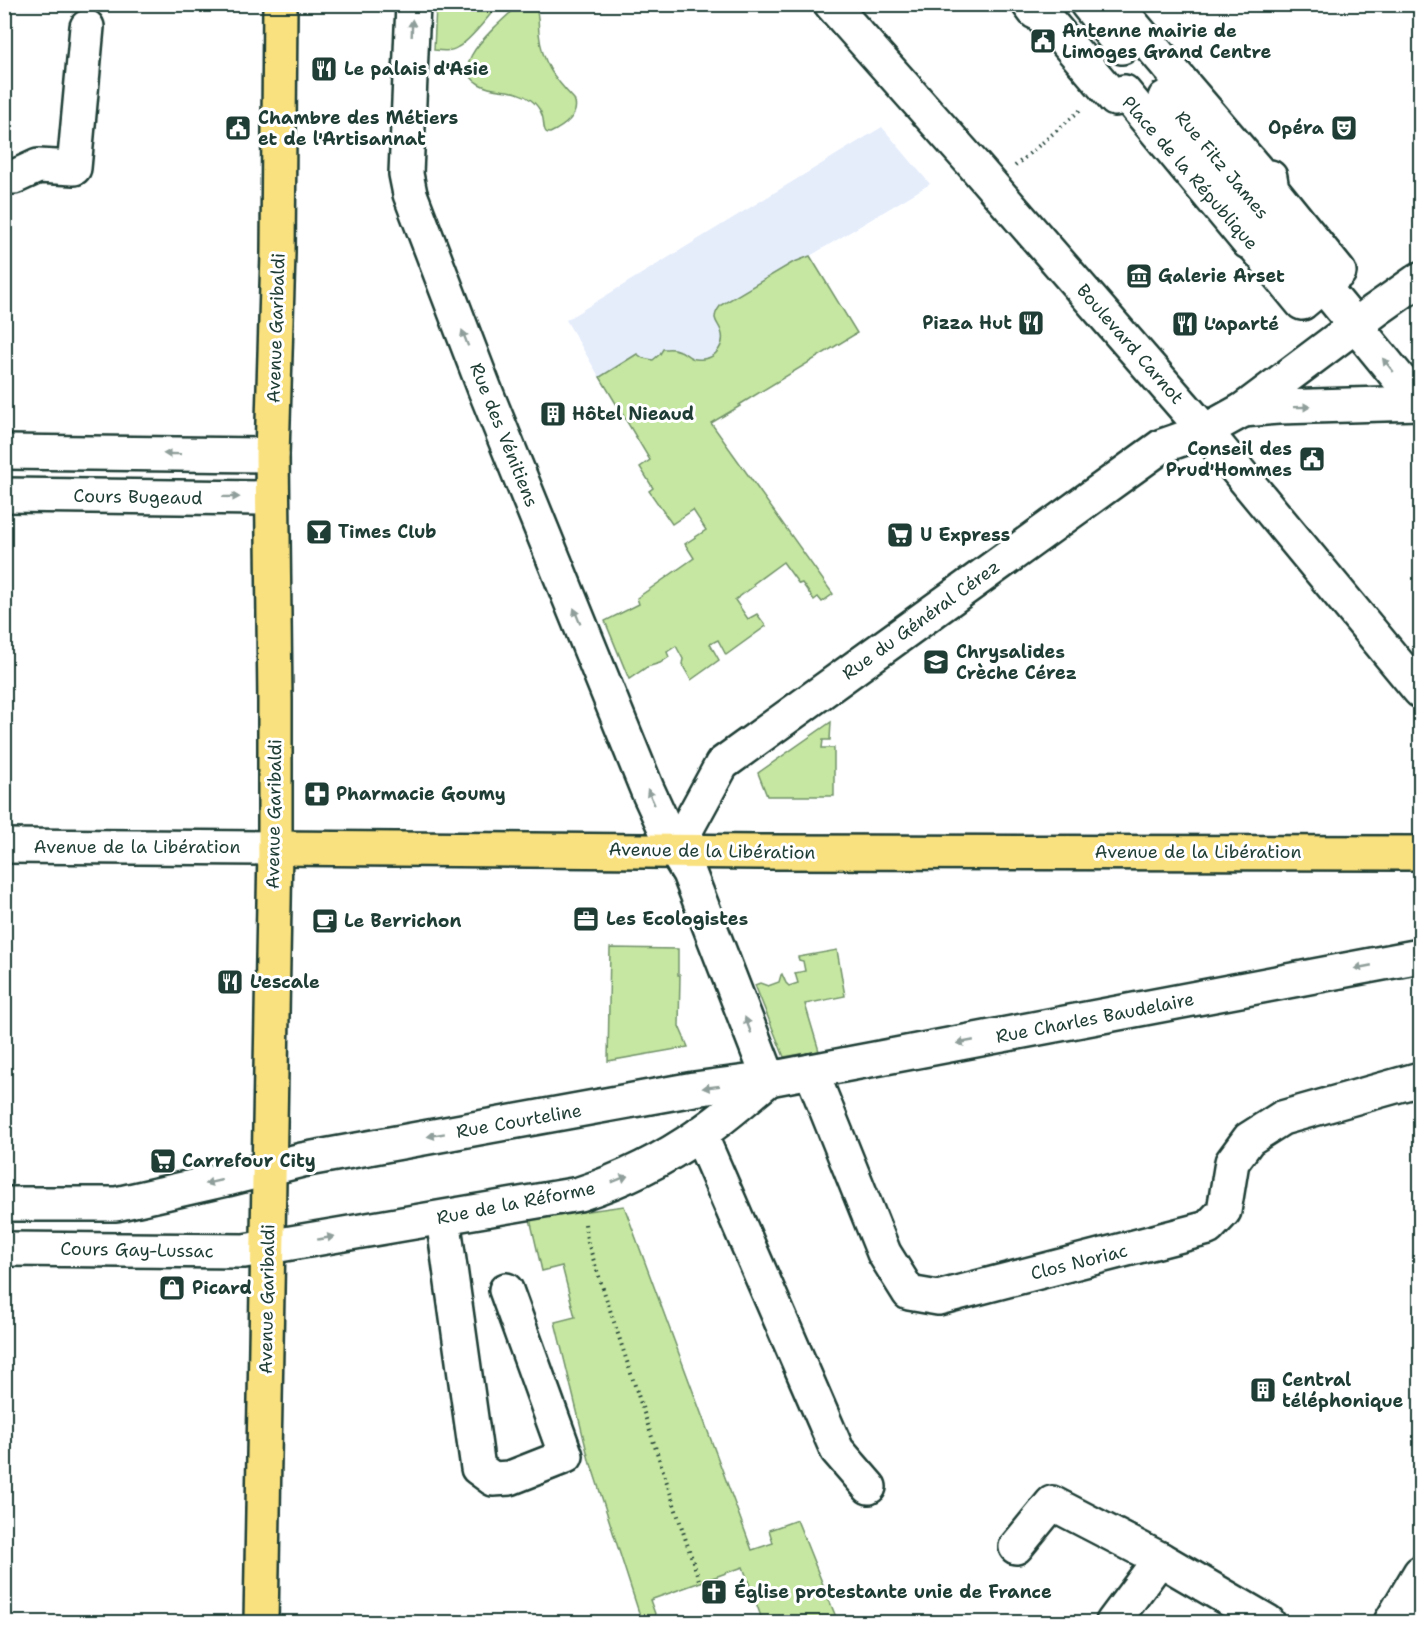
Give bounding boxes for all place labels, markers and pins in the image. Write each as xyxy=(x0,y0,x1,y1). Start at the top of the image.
place label: Antenne mairie de Limoges Grand Centre xyxy=(1062,19,1272,64)
public building icon: Antenne mairie de Limoges Grand Centre xyxy=(1028,26,1058,56)
restaurant icon: Le palais d'Asie xyxy=(309,54,339,84)
place label: Le palais d'Asie xyxy=(344,57,489,81)
place label: Chambre des Métiers et de l'Artisannat xyxy=(258,106,458,151)
public building icon: Chambre des Métiers et de l'Artisannat xyxy=(223,113,253,143)
theatre icon: Opéra xyxy=(1329,113,1359,143)
place label: Opéra xyxy=(1268,116,1325,140)
museum icon: Galerie Arset xyxy=(1124,261,1154,291)
place label: Galerie Arset xyxy=(1158,264,1285,288)
restaurant icon: Pizza Hut xyxy=(1016,308,1046,338)
restaurant icon: L'aparté xyxy=(1170,309,1200,339)
place label: Pizza Hut xyxy=(922,311,1012,335)
place label: L'aparté xyxy=(1204,312,1279,336)
building icon: Hôtel Nieaud xyxy=(538,399,568,429)
place label: Hôtel Nieaud xyxy=(572,402,694,426)
place label: Conseil des Prud'Hommes xyxy=(1166,437,1292,482)
public building icon: Conseil des Prud'Hommes xyxy=(1297,444,1327,474)
bar icon: Times Club xyxy=(304,517,334,547)
place label: Times Club xyxy=(338,520,437,544)
supermarket icon: U Express xyxy=(885,520,915,550)
place label: U Express xyxy=(920,523,1010,547)
place label: Chrysalides Crèche Cérez xyxy=(956,640,1077,685)
school or university icon: Chrysalides Crèche Cérez xyxy=(921,647,951,677)
pharmacy icon: Pharmacie Goumy xyxy=(302,779,332,809)
place label: Pharmacie Goumy xyxy=(336,782,506,806)
office icon: Les Ecologistes xyxy=(571,904,601,934)
cafe icon: Le Berrichon xyxy=(310,906,340,936)
place label: Les Ecologistes xyxy=(606,907,748,931)
place label: Le Berrichon xyxy=(344,909,462,933)
restaurant icon: L'escale xyxy=(215,967,245,997)
place label: L'escale xyxy=(250,970,320,994)
supermarket icon: Carrefour City xyxy=(148,1146,178,1176)
place label: Carrefour City xyxy=(182,1149,316,1173)
shop icon: Picard xyxy=(157,1273,187,1303)
place label: Picard xyxy=(192,1276,252,1300)
place label: Central téléphonique xyxy=(1282,1368,1403,1413)
building icon: Central téléphonique xyxy=(1248,1375,1278,1405)
church icon: Église protestante unie de France xyxy=(699,1577,729,1607)
place label: Église protestante unie de France xyxy=(734,1578,1052,1604)

